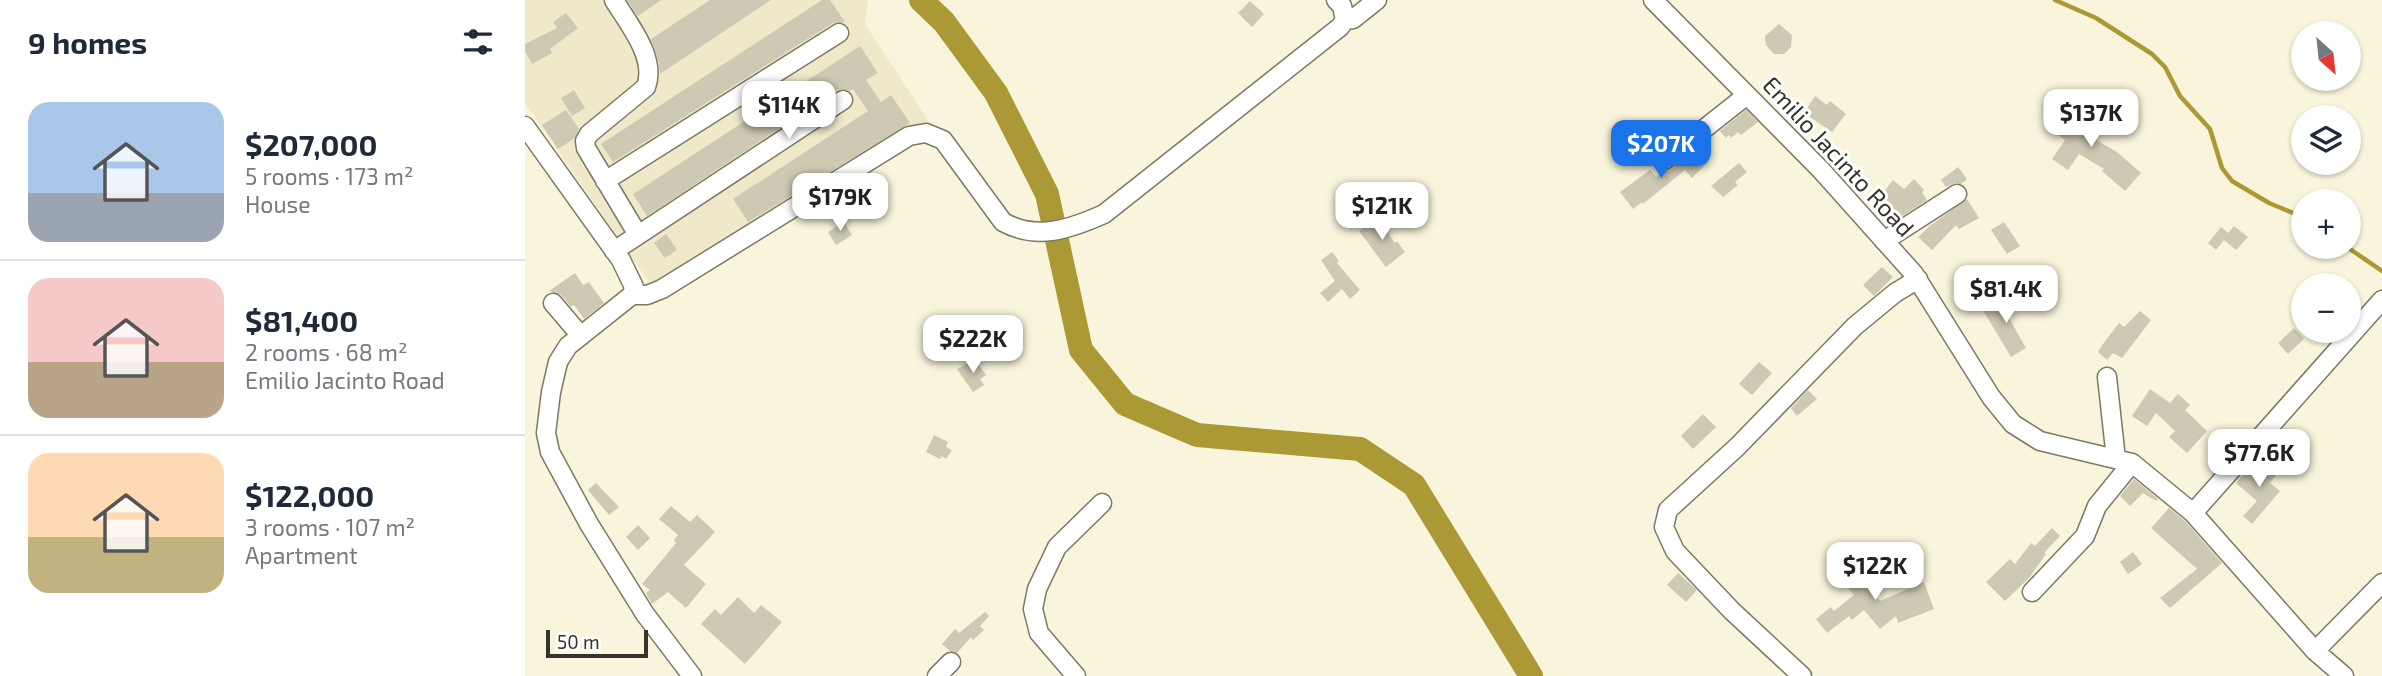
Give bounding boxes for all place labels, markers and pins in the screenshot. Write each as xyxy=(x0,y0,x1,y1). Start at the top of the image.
pin: $114K xyxy=(740,82,838,141)
pin: $137K xyxy=(2042,90,2140,149)
pin: $207K xyxy=(1612,120,1710,180)
pin: $179K xyxy=(791,174,889,233)
pin: $121K xyxy=(1333,182,1431,242)
pin: $81.4K xyxy=(1949,266,2063,325)
pin: $222K xyxy=(924,316,1022,375)
pin: $77.6K xyxy=(2202,430,2316,489)
pin: $122K xyxy=(1826,542,1924,602)

